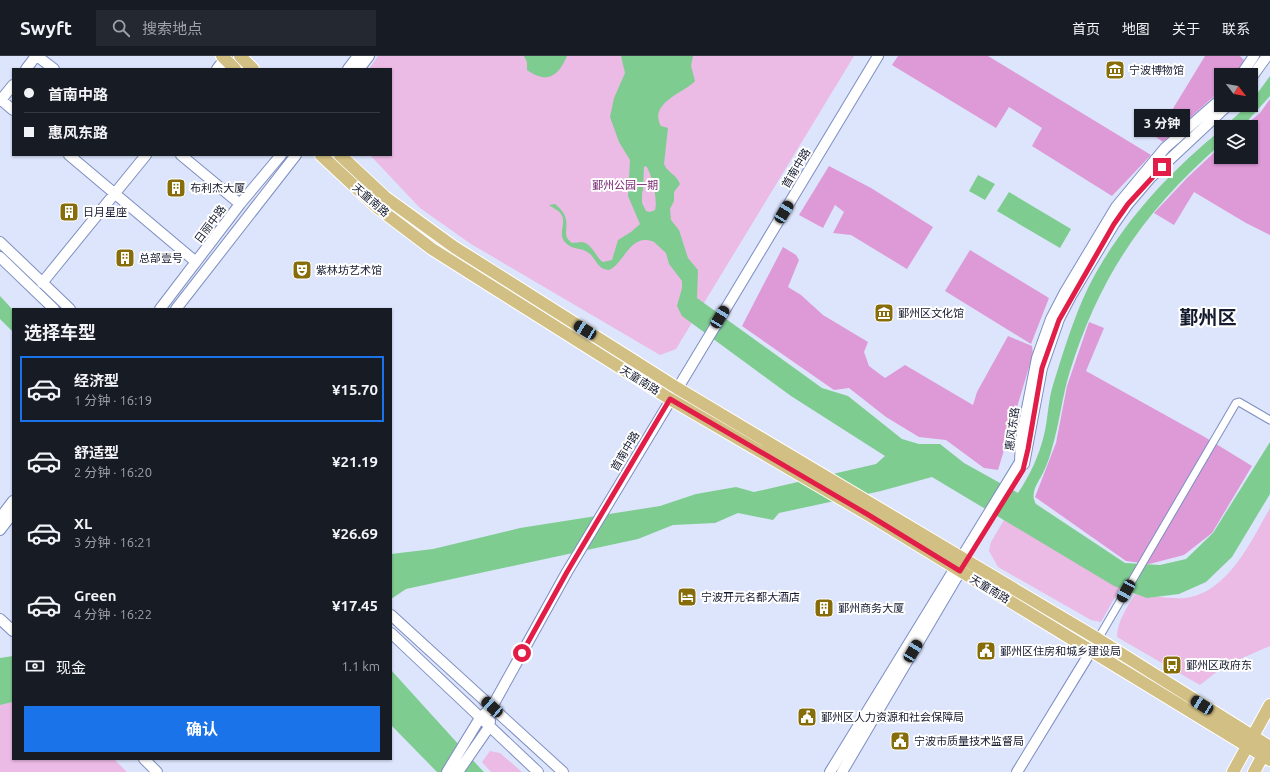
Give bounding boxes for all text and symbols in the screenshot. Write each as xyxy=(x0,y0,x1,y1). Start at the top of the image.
search box xyxy=(96,10,376,46)
text: Swyft xyxy=(20,17,72,39)
icon: search xyxy=(110,17,132,39)
text: 搜索地点 xyxy=(142,20,202,37)
text: 首页 xyxy=(1072,21,1100,37)
text: 地图 xyxy=(1122,21,1150,37)
text: 关于 xyxy=(1172,21,1200,37)
text: 联系 xyxy=(1222,21,1250,37)
museum icon: 宁波博物馆 xyxy=(1104,59,1126,81)
place label: 宁波博物馆 xyxy=(1129,64,1184,76)
north arrow xyxy=(1214,68,1258,112)
map controls xyxy=(1214,68,1258,164)
text: 首南中路 xyxy=(48,86,108,103)
callout: 3 分钟 xyxy=(1134,109,1190,137)
text: 3 分钟 xyxy=(1144,116,1180,130)
button: layers xyxy=(1214,120,1258,164)
text: 惠风东路 xyxy=(48,124,108,141)
street label: 首南中路 xyxy=(780,146,812,190)
route end xyxy=(1153,158,1171,176)
building icon: 布利杰大厦 xyxy=(165,177,187,199)
park label: 鄞州公园一期 xyxy=(592,179,658,191)
street label: 天童南路 xyxy=(350,181,392,219)
place label: 布利杰大厦 xyxy=(190,182,245,194)
car xyxy=(773,199,795,225)
building icon: 日月星座 xyxy=(58,201,80,223)
street label: 日丽中路 xyxy=(192,203,228,245)
place label: 日月星座 xyxy=(83,206,127,218)
building icon: 总部壹号 xyxy=(114,247,136,269)
place label: 总部壹号 xyxy=(139,252,183,264)
theatre icon: 紫林坊艺术馆 xyxy=(291,259,313,281)
place label: 紫林坊艺术馆 xyxy=(316,264,382,276)
museum icon: 鄞州区文化馆 xyxy=(873,302,895,324)
car xyxy=(709,304,731,330)
district label: 鄞州区 xyxy=(1179,306,1237,328)
place label: 鄞州区文化馆 xyxy=(898,307,964,319)
car xyxy=(572,319,598,341)
text: 选择车型 xyxy=(24,322,96,342)
street label: 天童南路 xyxy=(618,363,662,397)
icon: car xyxy=(26,371,62,407)
text: 经济型 xyxy=(74,372,119,389)
text: ¥15.70 xyxy=(332,381,378,398)
text: 1 分钟 · 16:19 xyxy=(74,393,152,407)
street label: 惠风东路 xyxy=(1003,406,1021,452)
street label: 首南中路 xyxy=(609,429,641,473)
icon: car xyxy=(26,443,62,479)
text: 舒适型 xyxy=(74,444,119,461)
text: ¥21.19 xyxy=(332,453,378,470)
text: 2 分钟 · 16:20 xyxy=(74,465,152,479)
icon: car xyxy=(26,515,62,551)
text: XL xyxy=(74,515,92,532)
text: ¥26.69 xyxy=(332,525,378,542)
text: 3 分钟 · 16:21 xyxy=(74,535,152,549)
street label: 天童南路 xyxy=(968,573,1012,605)
car xyxy=(1115,578,1137,604)
hotel icon: 宁波开元名都大酒店 xyxy=(676,586,698,608)
icon: car xyxy=(26,587,62,623)
text: Green xyxy=(74,587,116,604)
place label: 宁波开元名都大酒店 xyxy=(701,591,800,603)
text: ¥17.45 xyxy=(332,597,378,614)
building icon: 鄞州商务大厦 xyxy=(813,597,835,619)
place label: 鄞州商务大厦 xyxy=(838,602,904,614)
text: 4 分钟 · 16:22 xyxy=(74,607,152,621)
car xyxy=(902,638,924,664)
public building icon: 鄞州区住房和城乡建设局 xyxy=(975,640,997,662)
route start xyxy=(513,644,531,662)
place label: 鄞州区住房和城乡建设局 xyxy=(1000,645,1121,657)
bus stop icon: 鄞州区政府东 xyxy=(1161,654,1183,676)
icon: cash xyxy=(24,655,46,677)
text: 现金 xyxy=(56,659,86,676)
text: 1.1 km xyxy=(341,659,380,673)
place label: 鄞州区政府东 xyxy=(1186,659,1252,671)
car xyxy=(1189,694,1215,716)
car xyxy=(479,695,505,719)
button: 确认 xyxy=(24,706,380,752)
public building icon: 鄞州区人力资源和社会保障局 xyxy=(796,706,818,728)
place label: 鄞州区人力资源和社会保障局 xyxy=(821,711,964,723)
public building icon: 宁波市质量技术监督局 xyxy=(889,730,911,752)
place label: 宁波市质量技术监督局 xyxy=(914,735,1024,747)

